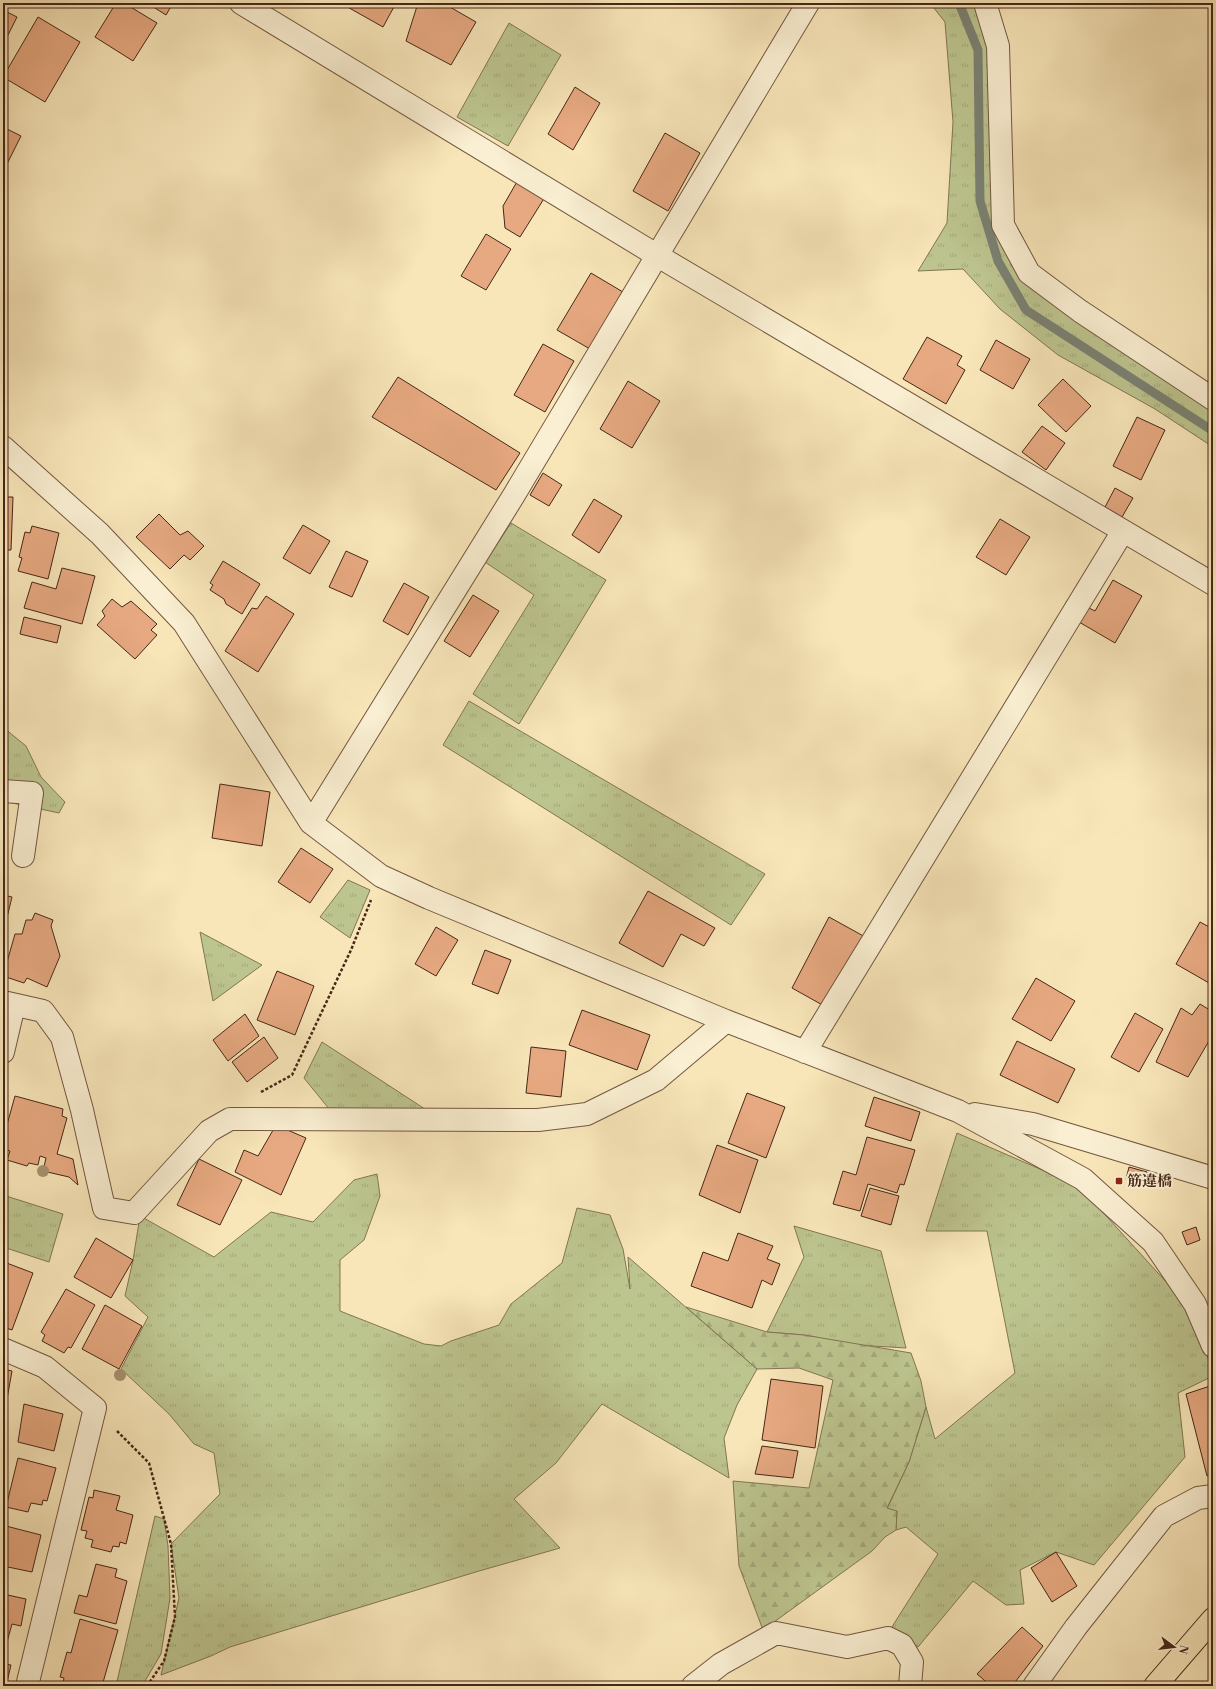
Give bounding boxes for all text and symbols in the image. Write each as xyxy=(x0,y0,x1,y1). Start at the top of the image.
place label: 筋違橋 xyxy=(1127,1172,1172,1191)
marker: 筋違橋 xyxy=(1114,1176,1124,1186)
north arrow xyxy=(1154,1627,1194,1667)
text: N xyxy=(1175,1643,1191,1656)

